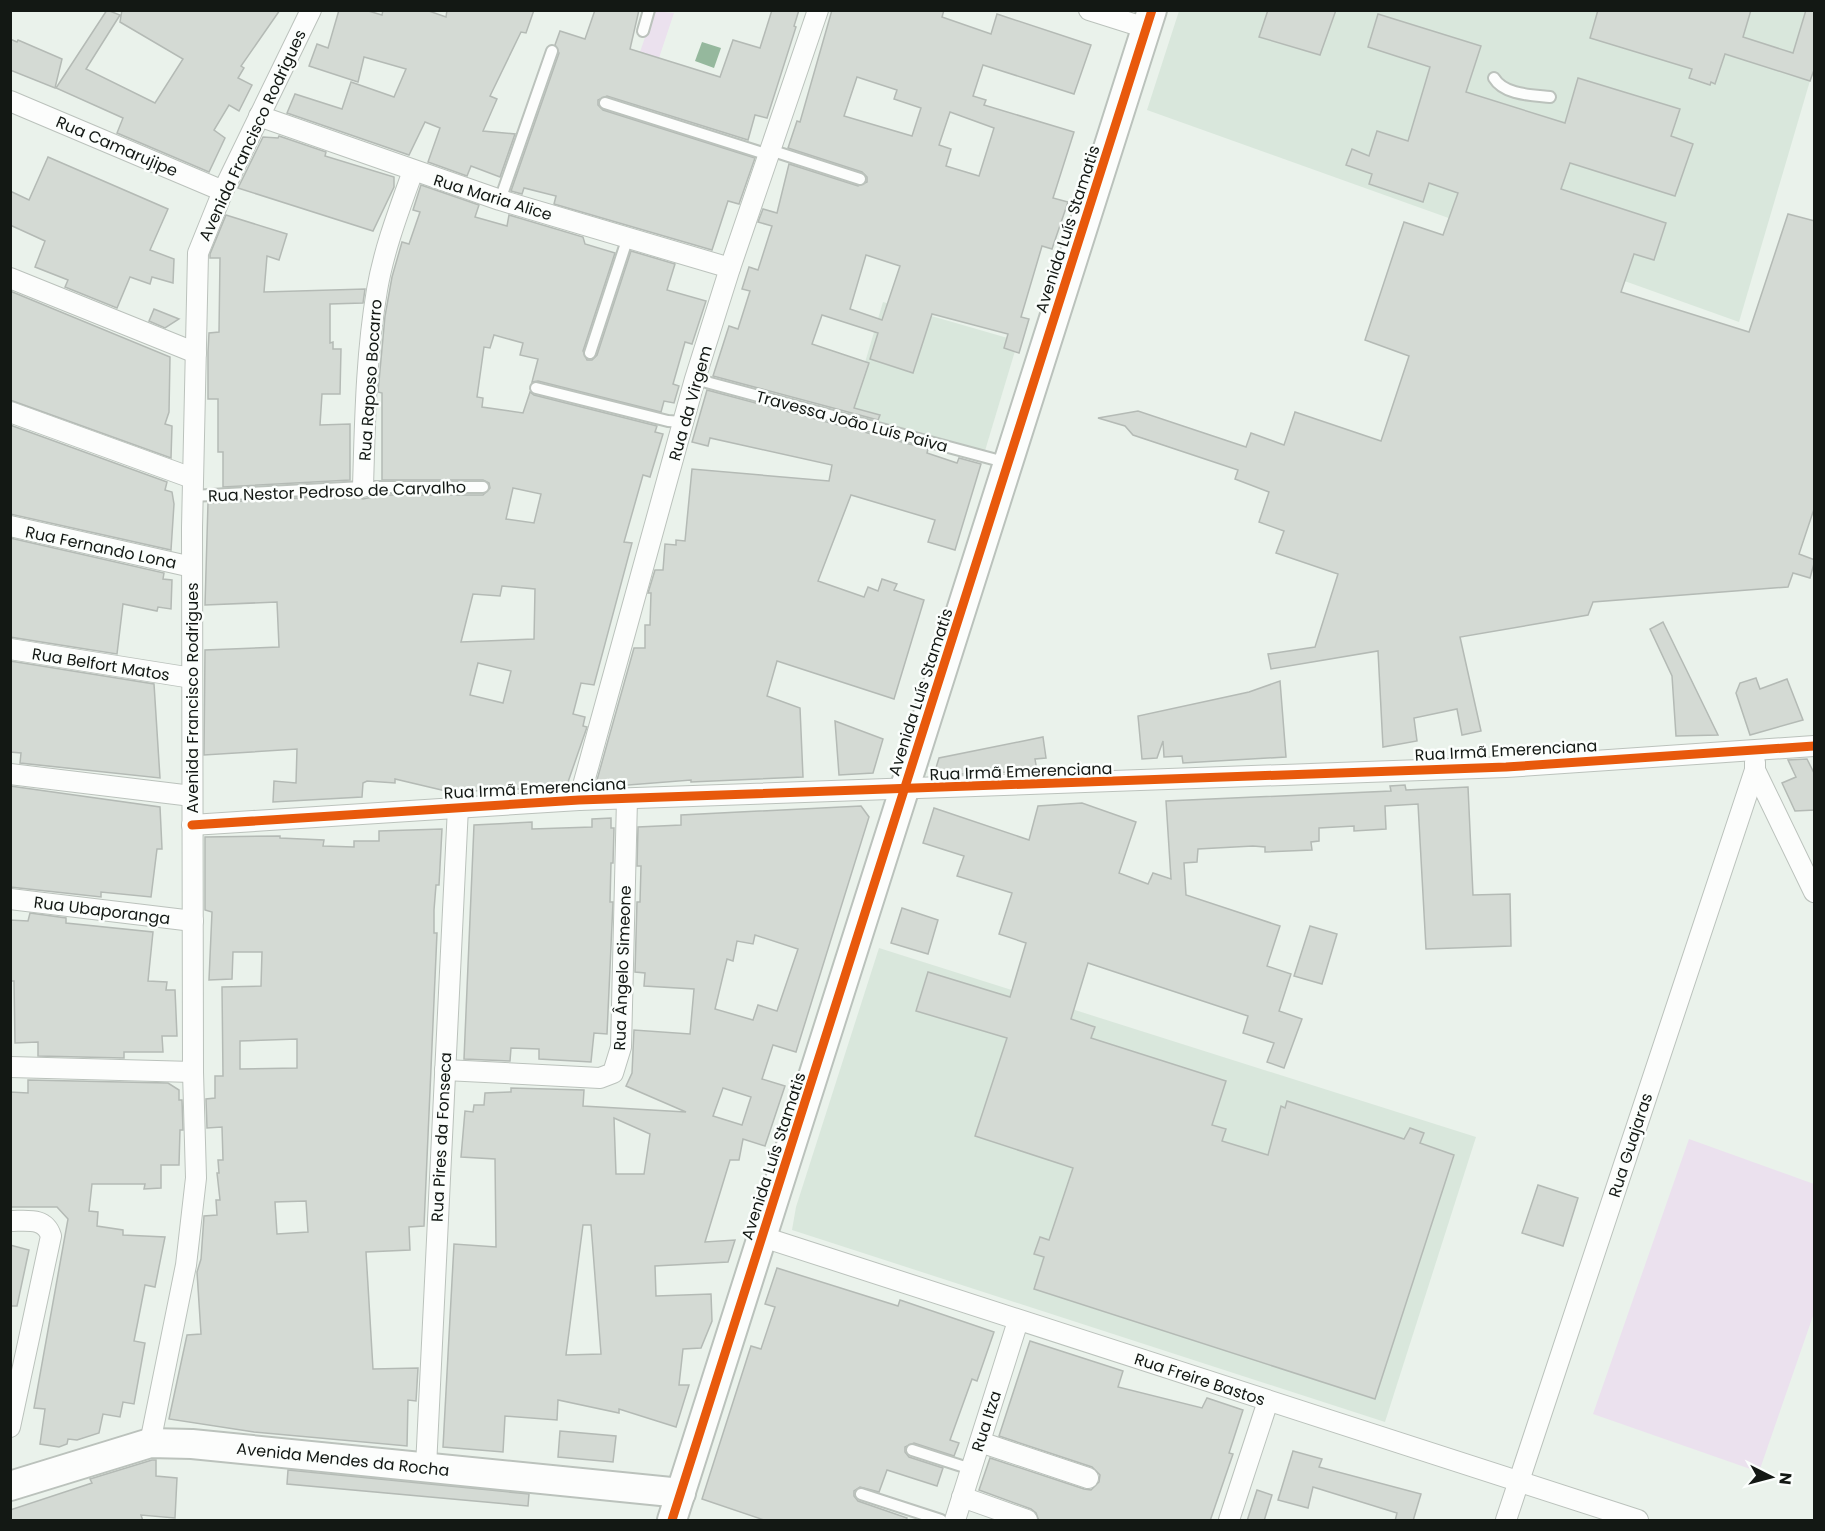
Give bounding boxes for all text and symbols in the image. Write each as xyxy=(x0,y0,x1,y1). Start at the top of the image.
street label: Avenida Francisco Rodrigues xyxy=(193,26,312,245)
street label: Rua Camarujipe xyxy=(52,110,181,183)
street label: Avenida Luís Stamatis xyxy=(1030,142,1105,316)
street label: Rua Maria Alice xyxy=(431,169,555,226)
street label: Rua Raposo Bocarro xyxy=(353,298,388,462)
street label: Rua da Virgem xyxy=(663,343,718,463)
street label: Travessa João Luís Paiva xyxy=(753,385,950,458)
street label: Rua Nestor Pedroso de Carvalho xyxy=(208,475,466,508)
street label: Rua Fernando Lona xyxy=(23,520,179,575)
street label: Avenida Francisco Rodrigues xyxy=(181,582,204,814)
street label: Avenida Luís Stamatis xyxy=(883,605,958,779)
street label: Rua Belfort Matos xyxy=(30,642,172,687)
street label: Rua Irmã Emerenciana xyxy=(1414,734,1598,767)
street label: Rua Irmã Emerenciana xyxy=(929,757,1113,786)
street label: Rua Irmã Emerenciana xyxy=(443,772,627,805)
street label: Rua Ângelo Simeone xyxy=(608,885,637,1051)
street label: Rua Ubaporanga xyxy=(32,891,171,930)
street label: Rua Pires da Fonseca xyxy=(426,1052,457,1223)
street label: Avenida Luís Stamatis xyxy=(736,1069,811,1243)
street label: Rua Guajaras xyxy=(1603,1090,1658,1200)
street label: Rua Freire Bastos xyxy=(1131,1347,1268,1412)
street label: Rua Itza xyxy=(966,1388,1007,1455)
street label: Avenida Mendes da Rocha xyxy=(235,1437,450,1482)
north arrow xyxy=(1741,1447,1801,1507)
text: N xyxy=(1773,1471,1797,1486)

